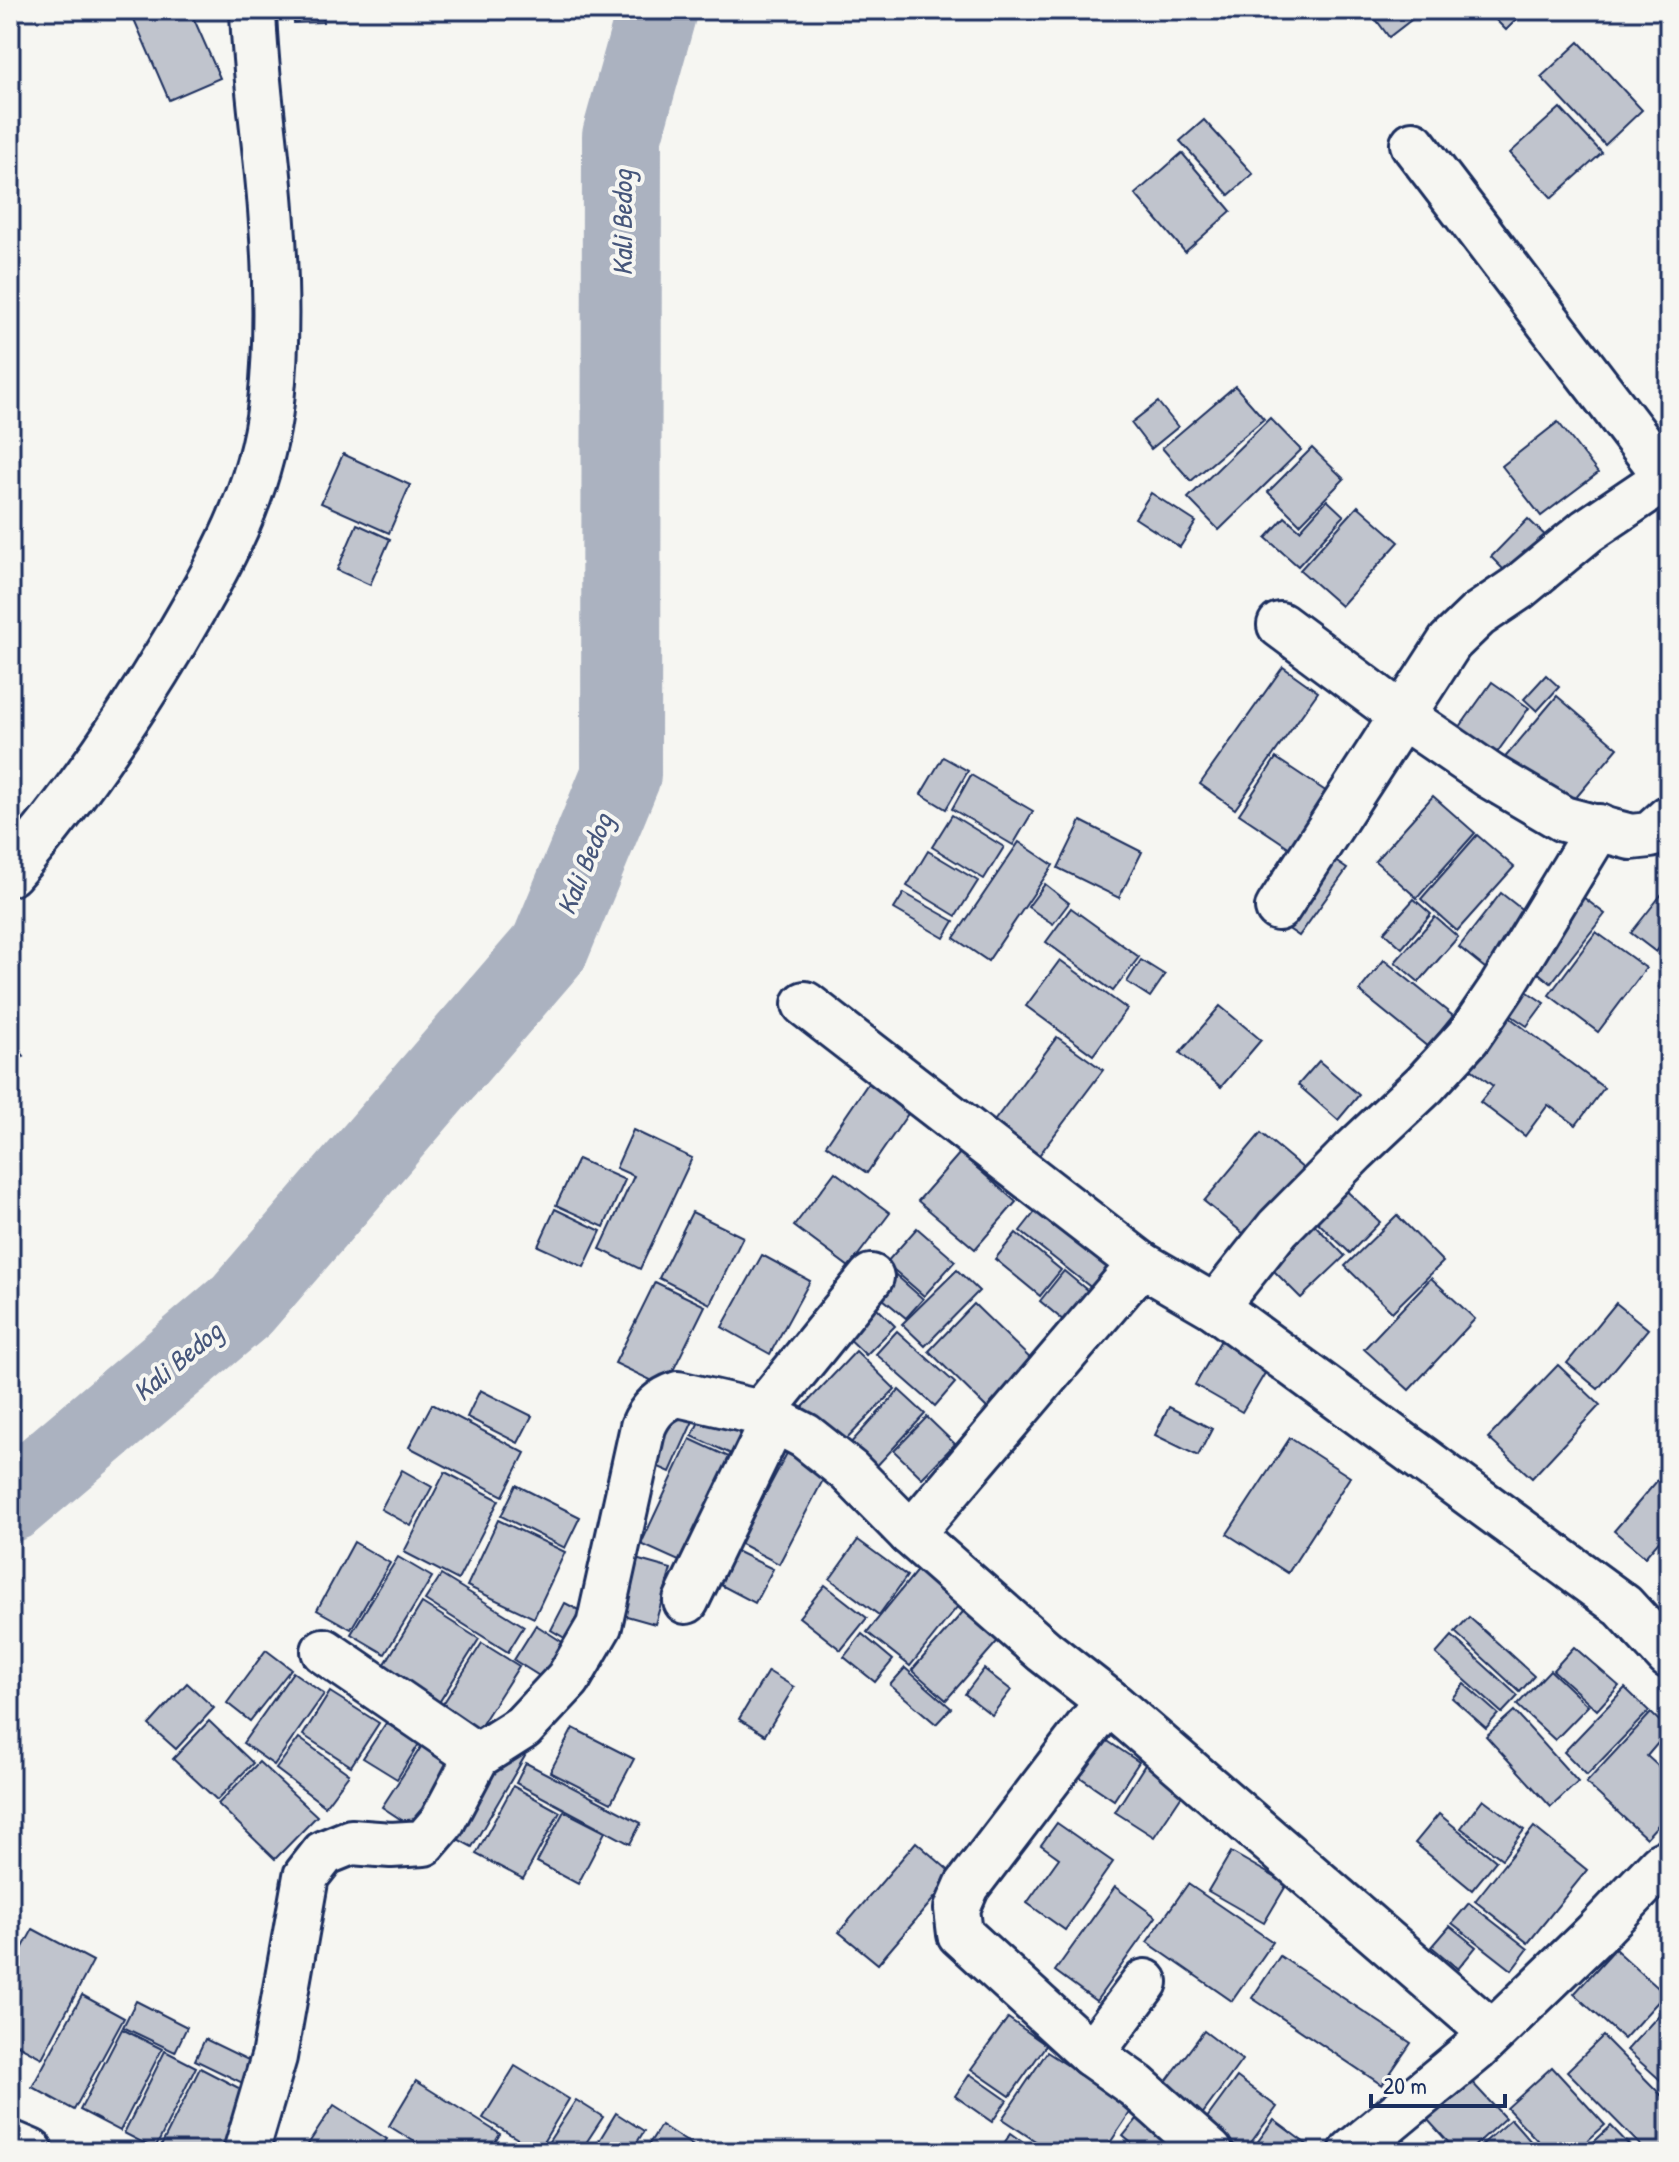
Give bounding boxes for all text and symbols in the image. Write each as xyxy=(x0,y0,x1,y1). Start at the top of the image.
water label: Kali Bedog xyxy=(603,169,641,276)
water label: Kali Bedog xyxy=(547,806,622,920)
water label: Kali Bedog xyxy=(124,1311,231,1410)
scale bar xyxy=(1371,2058,1505,2108)
text: 20 m xyxy=(1383,2069,1427,2101)

